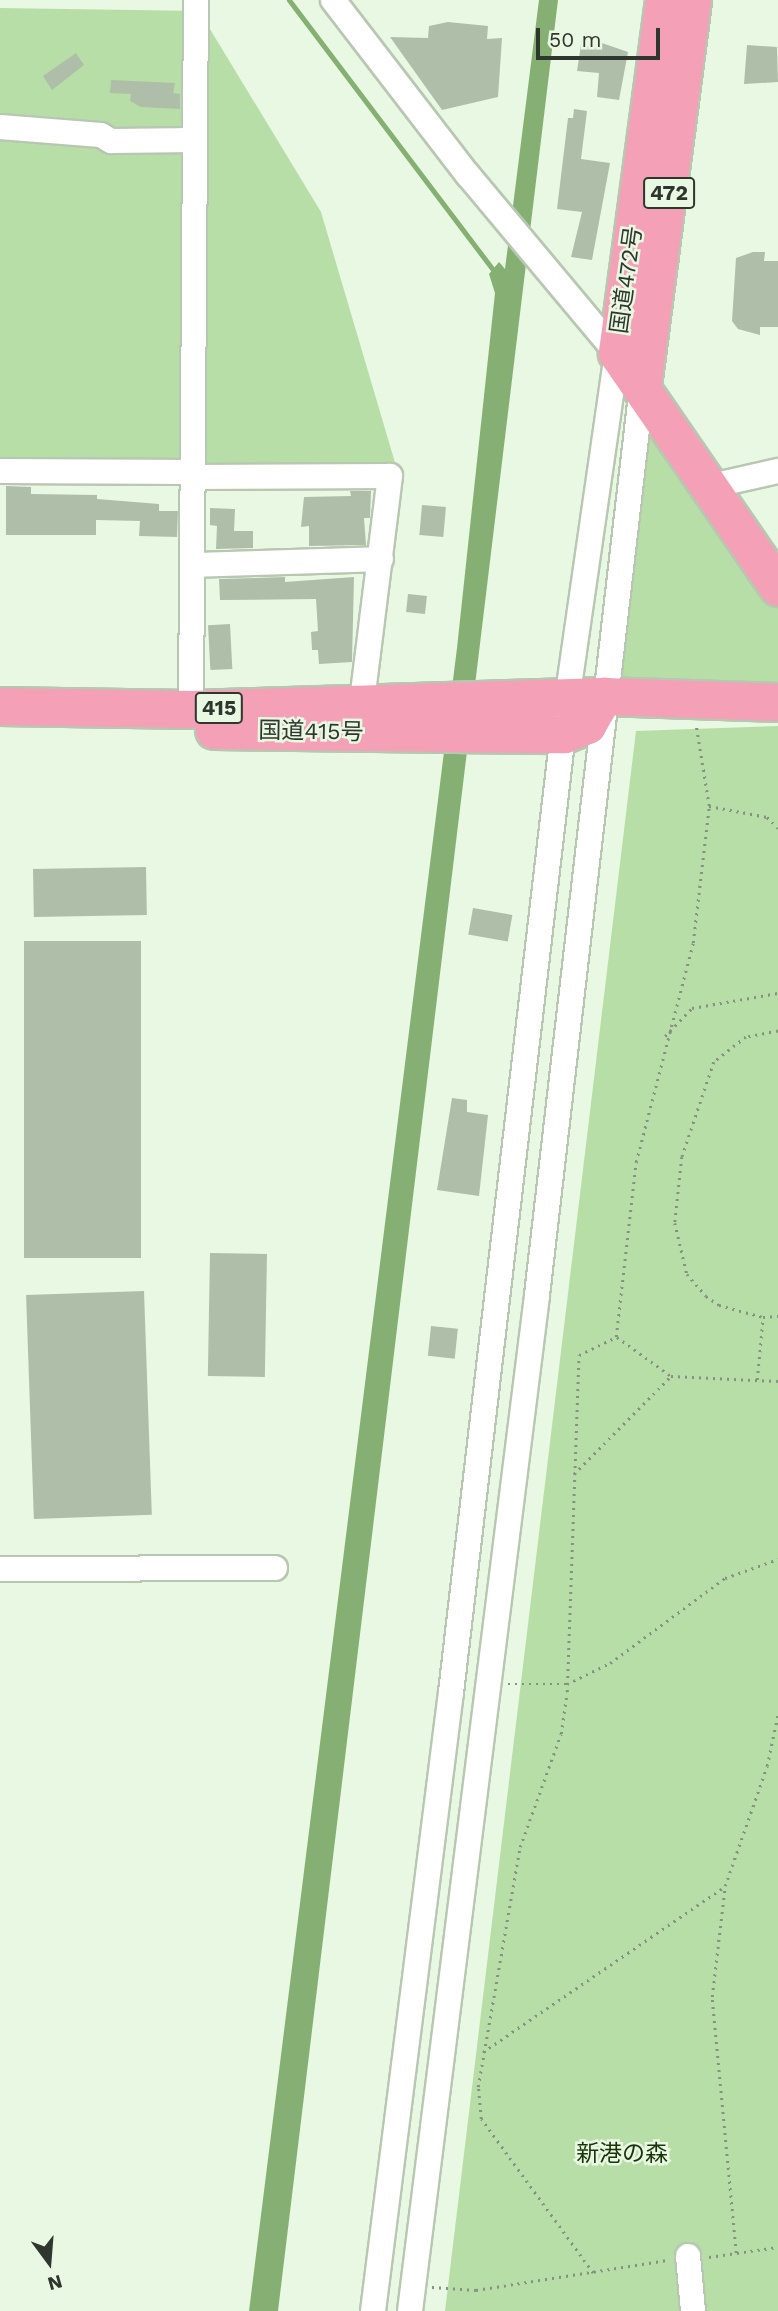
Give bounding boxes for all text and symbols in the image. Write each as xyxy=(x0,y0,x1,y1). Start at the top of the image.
scale bar xyxy=(540,14,664,58)
text: 50 m xyxy=(549,27,601,52)
road number: 472 xyxy=(643,176,695,210)
street label: 国道472号 xyxy=(606,224,648,336)
road number: 415 xyxy=(194,690,244,726)
street label: 国道415号 xyxy=(258,717,364,747)
park label: 新港の森 xyxy=(576,2140,668,2168)
north arrow xyxy=(14,2227,84,2297)
text: N xyxy=(45,2270,65,2296)

